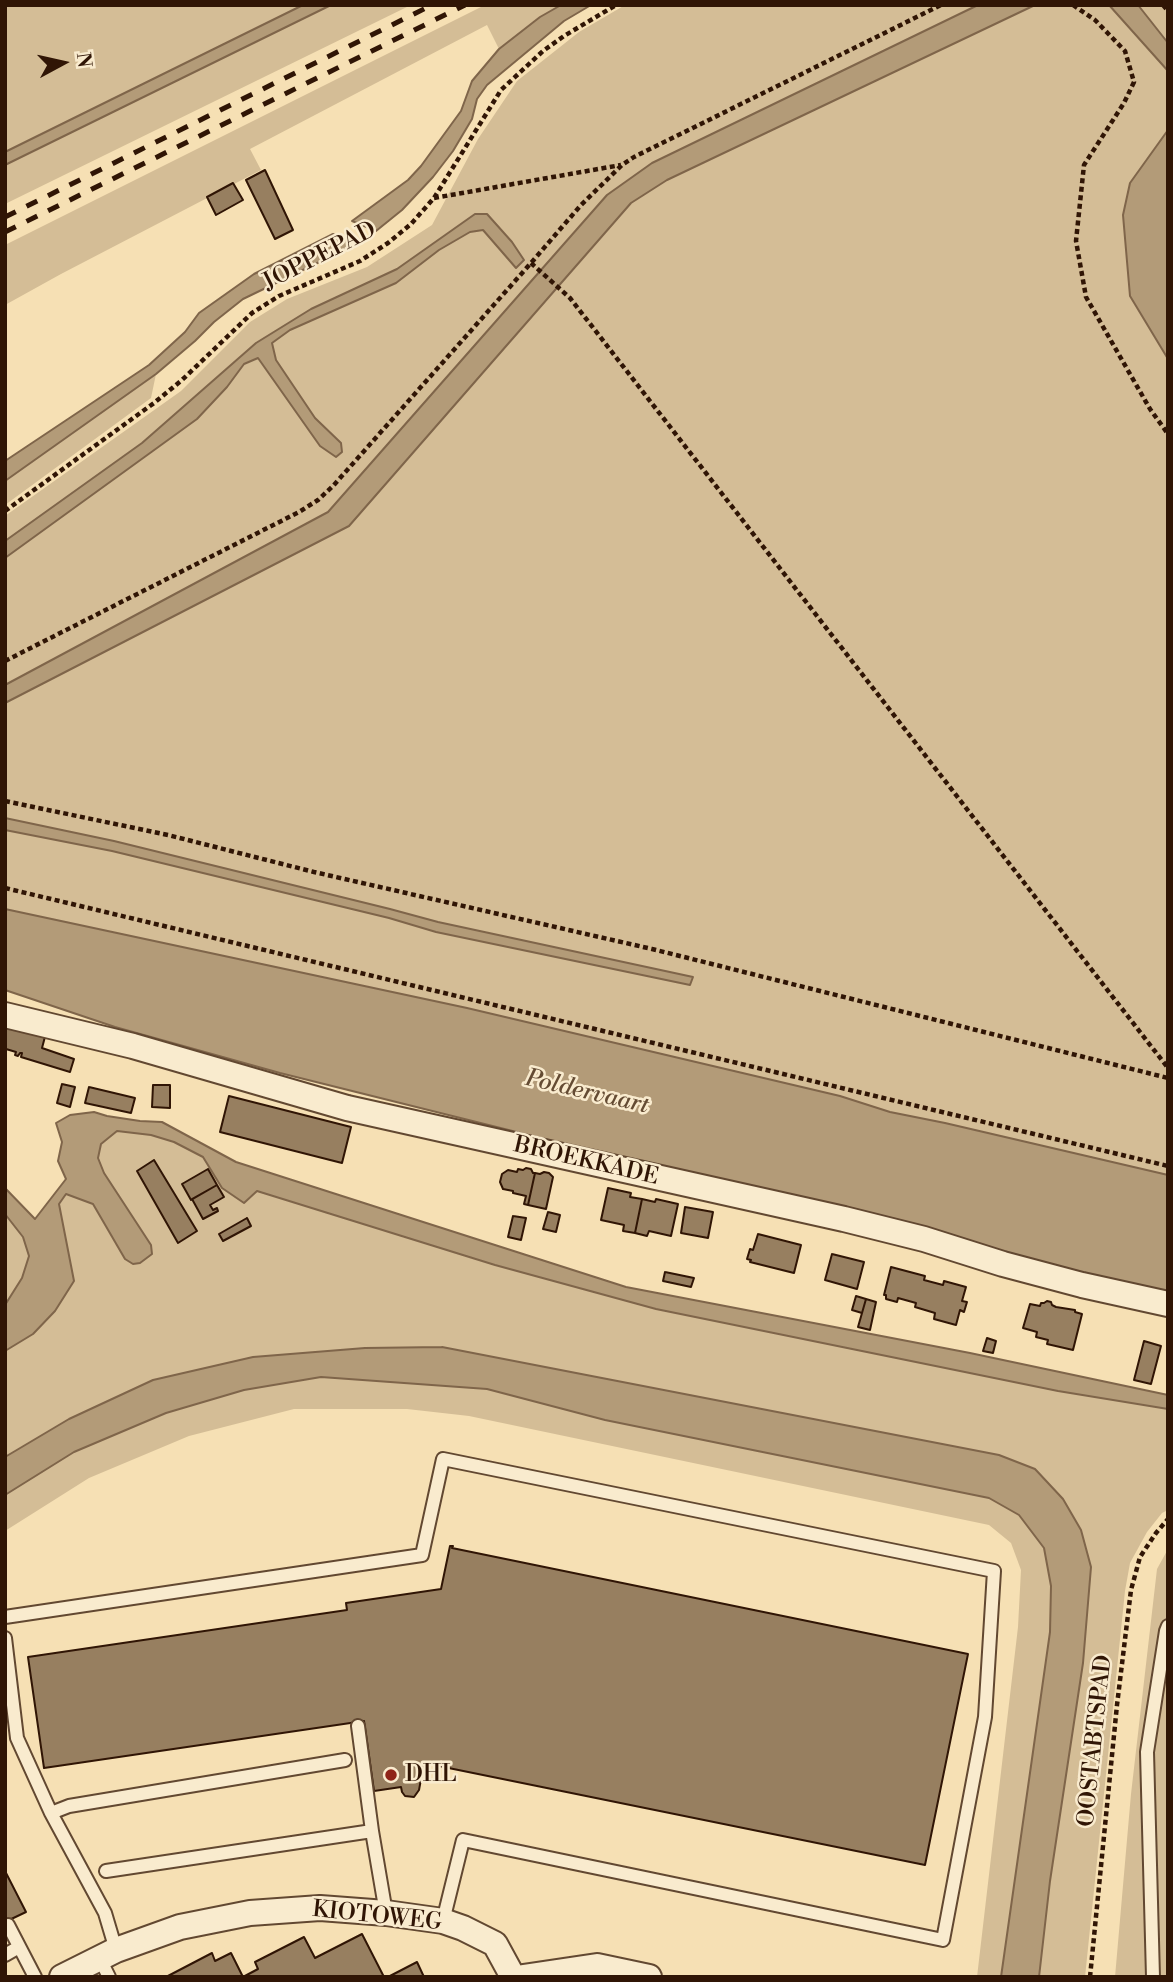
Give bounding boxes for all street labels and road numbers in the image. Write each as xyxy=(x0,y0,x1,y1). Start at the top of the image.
street label: JOPPEPAD xyxy=(259,217,381,297)
street label: BROEKKADE xyxy=(511,1132,661,1192)
street label: OOSTABTSPAD xyxy=(1073,1654,1119,1828)
street label: KIOTOWEG xyxy=(311,1896,443,1938)

